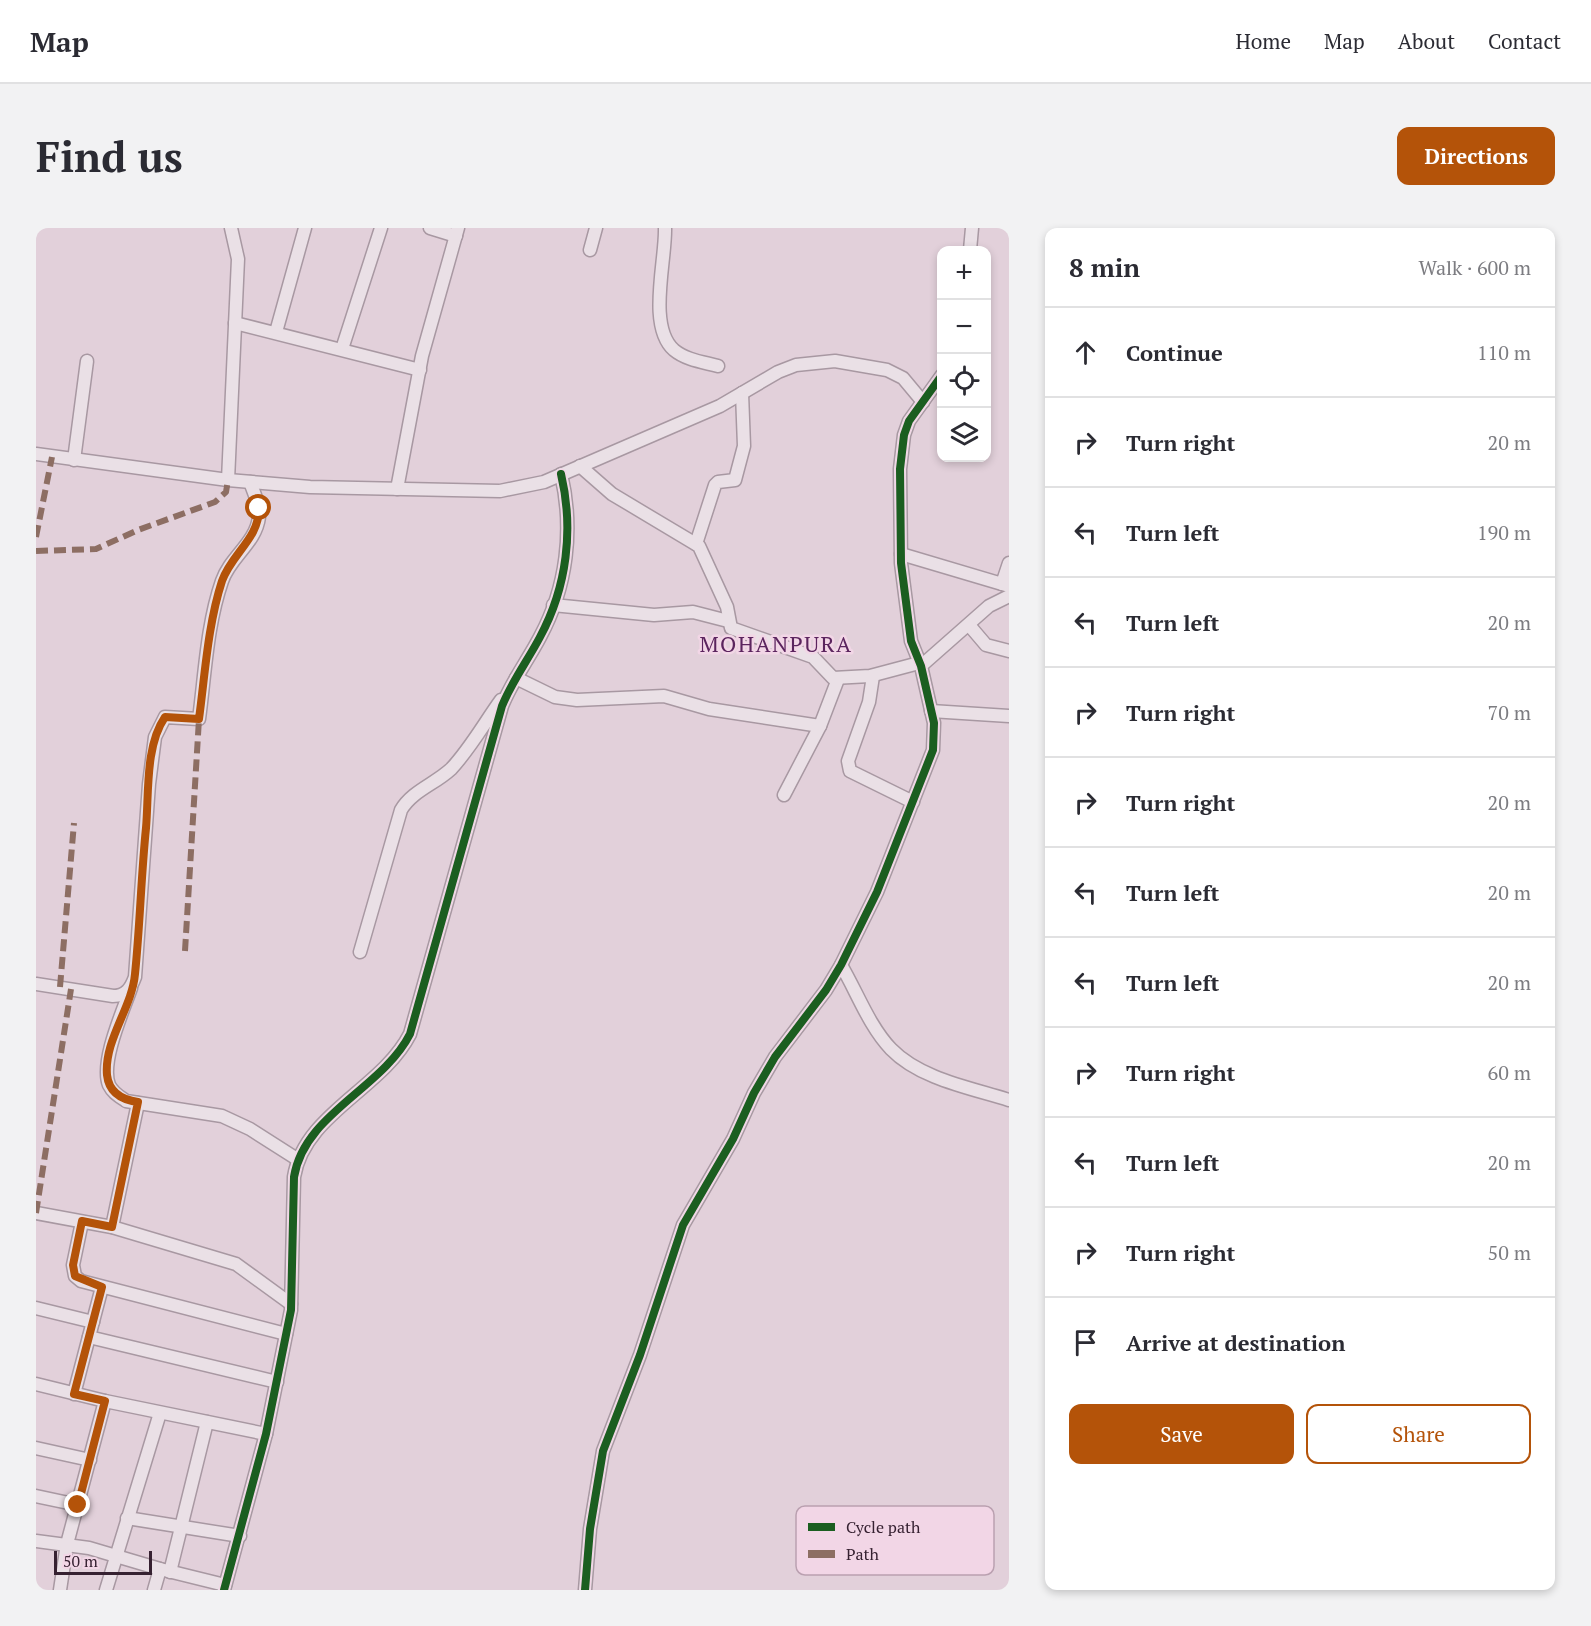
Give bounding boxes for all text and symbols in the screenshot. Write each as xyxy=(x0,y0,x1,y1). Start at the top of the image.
text: Map xyxy=(30,23,89,60)
text: Home xyxy=(1235,27,1291,55)
text: Map xyxy=(1324,27,1365,55)
text: About xyxy=(1398,27,1455,55)
text: Contact xyxy=(1488,27,1561,55)
button: Directions xyxy=(1397,127,1555,185)
text: Find us xyxy=(36,128,183,184)
map controls xyxy=(937,246,991,462)
button: + xyxy=(937,246,991,300)
text: 8 min xyxy=(1069,250,1140,284)
text: Walk · 600 m xyxy=(1419,254,1531,281)
button: − xyxy=(937,300,991,354)
icon: ahead xyxy=(1069,336,1102,369)
text: Continue xyxy=(1126,338,1223,367)
text: 110 m xyxy=(1477,339,1531,366)
button: locate xyxy=(937,354,991,408)
button: layers xyxy=(937,408,991,462)
icon: right xyxy=(1069,426,1102,459)
text: Turn right xyxy=(1126,428,1235,457)
text: 20 m xyxy=(1488,429,1531,456)
route start xyxy=(245,494,271,520)
icon: left xyxy=(1069,516,1102,549)
text: Turn left xyxy=(1126,518,1219,547)
text: 190 m xyxy=(1477,519,1531,546)
icon: left xyxy=(1069,606,1102,639)
text: Turn left xyxy=(1126,608,1219,637)
text: 20 m xyxy=(1488,609,1531,636)
district label: MOHANPURA xyxy=(700,629,852,658)
icon: right xyxy=(1069,696,1102,729)
text: Turn right xyxy=(1126,698,1235,727)
text: 70 m xyxy=(1488,699,1531,726)
icon: right xyxy=(1069,786,1102,819)
text: Turn right xyxy=(1126,788,1235,817)
text: 20 m xyxy=(1488,789,1531,816)
icon: left xyxy=(1069,876,1102,909)
text: Turn left xyxy=(1126,878,1219,907)
text: 20 m xyxy=(1488,879,1531,906)
icon: left xyxy=(1069,966,1102,999)
text: Turn left xyxy=(1126,968,1219,997)
text: 20 m xyxy=(1488,969,1531,996)
icon: right xyxy=(1069,1056,1102,1089)
text: Turn right xyxy=(1126,1058,1235,1087)
text: 60 m xyxy=(1488,1059,1531,1086)
icon: left xyxy=(1069,1146,1102,1179)
text: Turn left xyxy=(1126,1148,1219,1177)
text: 20 m xyxy=(1488,1149,1531,1176)
icon: right xyxy=(1069,1236,1102,1269)
text: Turn right xyxy=(1126,1238,1235,1267)
text: 50 m xyxy=(1488,1239,1531,1266)
icon: arrive xyxy=(1069,1326,1102,1359)
text: Arrive at destination xyxy=(1126,1328,1345,1357)
button: Save xyxy=(1069,1404,1294,1464)
button: Share xyxy=(1306,1404,1531,1464)
route end xyxy=(64,1491,90,1517)
legend xyxy=(796,1506,994,1575)
text: Cycle path xyxy=(846,1516,921,1538)
text: Path xyxy=(846,1543,880,1565)
scale bar xyxy=(54,1548,152,1576)
text: 50 m xyxy=(63,1550,98,1572)

